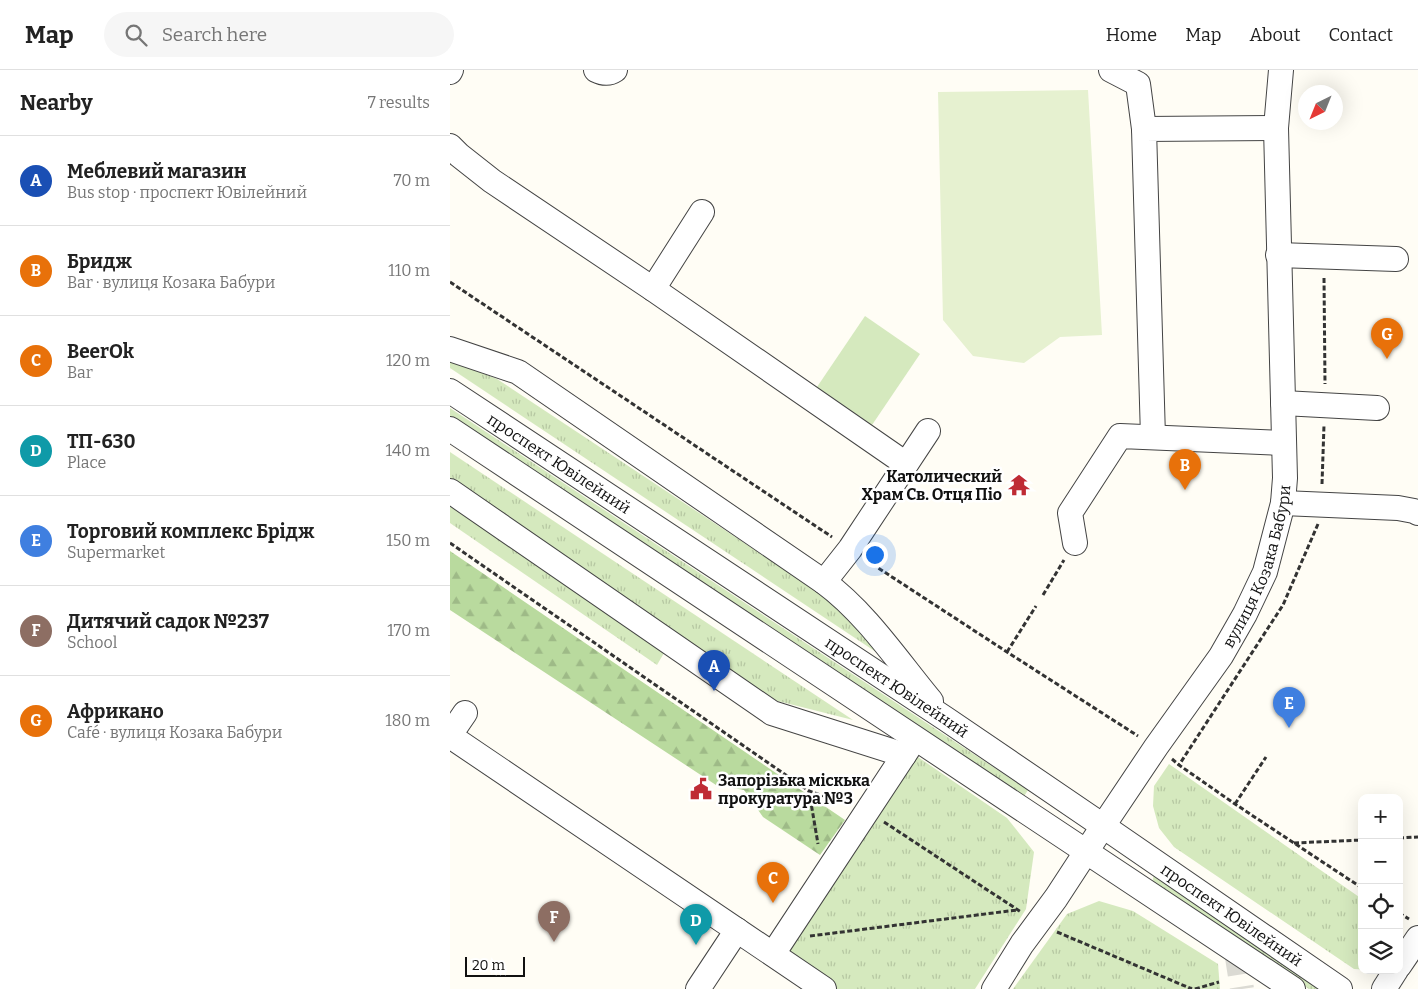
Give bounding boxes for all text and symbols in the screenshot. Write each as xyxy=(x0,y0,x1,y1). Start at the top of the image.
search box xyxy=(104,12,454,57)
text: Map xyxy=(25,21,74,49)
icon: search xyxy=(122,21,150,49)
text: Search here xyxy=(162,23,267,46)
text: Home xyxy=(1106,24,1157,46)
text: Map xyxy=(1185,24,1221,46)
text: About xyxy=(1249,24,1300,46)
text: Contact xyxy=(1328,24,1393,46)
north arrow xyxy=(1298,85,1343,130)
text: Nearby xyxy=(20,90,93,116)
text: 7 results xyxy=(368,93,430,112)
text: Меблевий магазин xyxy=(67,160,247,183)
text: A xyxy=(30,171,42,190)
text: 70 m xyxy=(394,171,430,190)
text: Bus stop · проспект Ювілейний xyxy=(67,183,307,202)
text: Бридж xyxy=(67,250,132,273)
text: B xyxy=(31,261,41,280)
text: 110 m xyxy=(388,261,430,280)
text: Bar · вулиця Козака Бабури xyxy=(67,273,275,292)
pin: G xyxy=(1371,318,1403,359)
text: BeerOk xyxy=(67,340,134,363)
text: C xyxy=(31,351,41,370)
text: 120 m xyxy=(386,351,430,370)
text: Bar xyxy=(67,363,93,382)
street label: проспект Ювілейний xyxy=(484,410,634,518)
text: ТП-630 xyxy=(67,430,136,453)
text: D xyxy=(30,441,42,460)
text: 140 m xyxy=(385,441,430,460)
pin: B xyxy=(1169,449,1201,490)
text: Place xyxy=(67,453,106,472)
place label: Католический Храм Св. Отця Піо xyxy=(861,467,1002,504)
temple icon: Католический Храм Св. Отця Піо xyxy=(1006,472,1032,498)
street label: вулиця Козака Бабури xyxy=(1219,484,1294,651)
text: Торговий комплекс Брідж xyxy=(67,520,315,543)
text: E xyxy=(31,531,41,550)
text: 150 m xyxy=(386,531,430,550)
your location xyxy=(862,542,888,568)
text: Supermarket xyxy=(67,543,165,562)
text: Дитячий садок №237 xyxy=(67,610,269,633)
text: F xyxy=(32,621,41,640)
text: 170 m xyxy=(387,621,430,640)
text: School xyxy=(67,633,117,652)
street label: проспект Ювілейний xyxy=(822,633,972,741)
pin: A xyxy=(698,650,730,691)
pin: E xyxy=(1273,687,1305,728)
text: Африкано xyxy=(67,700,164,723)
text: G xyxy=(30,711,42,730)
text: 180 m xyxy=(385,711,430,730)
text: Café · вулиця Козака Бабури xyxy=(67,723,282,742)
place label: Запорізька міскька прокуратура №3 xyxy=(718,771,870,808)
public building icon: Запорізька міскька прокуратура №3 xyxy=(688,776,714,802)
map controls xyxy=(1358,794,1403,974)
button: + xyxy=(1358,794,1403,839)
button: − xyxy=(1358,839,1403,884)
street label: проспект Ювілейний xyxy=(1157,860,1306,970)
pin: C xyxy=(757,862,789,903)
button: locate xyxy=(1358,884,1403,929)
pin: F xyxy=(538,901,570,942)
pin: D xyxy=(680,904,712,945)
button: layers xyxy=(1358,929,1403,974)
scale bar xyxy=(465,954,525,977)
text: 20 m xyxy=(472,957,505,974)

